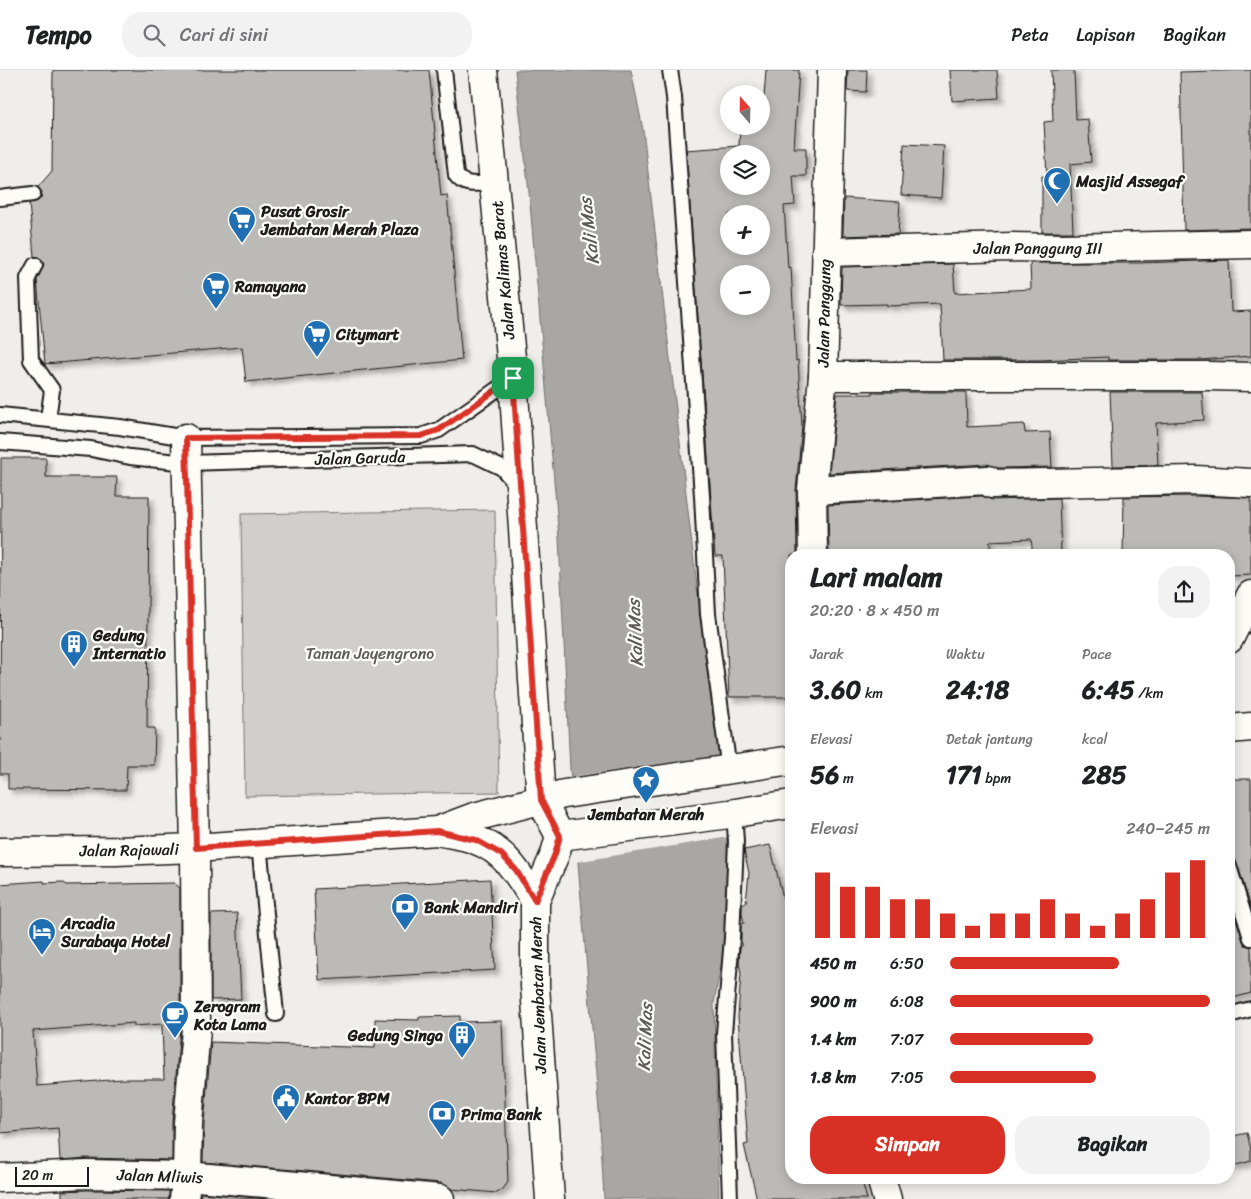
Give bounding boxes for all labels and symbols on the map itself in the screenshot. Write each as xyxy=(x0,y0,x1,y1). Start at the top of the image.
north arrow xyxy=(720,85,770,135)
mosque icon: Masjid Assegaf xyxy=(1042,166,1072,205)
place label: Masjid Assegaf xyxy=(1075,167,1186,196)
water label: Kali Mas xyxy=(569,194,609,266)
place label: Pusat Grosir Jembatan Merah Plaza xyxy=(260,197,419,244)
street label: Jalan Kalimas Barat xyxy=(482,199,524,342)
supermarket icon: Pusat Grosir Jembatan Merah Plaza xyxy=(227,205,257,244)
street label: Jalan Panggung III xyxy=(973,234,1103,263)
street label: Jalan Panggung xyxy=(809,258,839,369)
supermarket icon: Ramayana xyxy=(201,271,231,310)
place label: Ramayana xyxy=(234,272,306,301)
supermarket icon: Citymart xyxy=(302,319,332,358)
place label: Citymart xyxy=(335,320,400,349)
pin xyxy=(492,357,534,399)
street label: Jalan Garuda xyxy=(313,442,407,474)
water label: Kali Mas xyxy=(617,597,653,668)
place label: Gedung Internatio xyxy=(92,621,167,668)
building icon: Gedung Internatio xyxy=(59,629,89,668)
park label: Taman Jayengrono xyxy=(306,639,434,668)
place icon: Jembatan Merah xyxy=(631,765,661,804)
place label: Jembatan Merah xyxy=(587,800,705,829)
street label: Jalan Rajawali xyxy=(78,835,180,865)
bank icon: Bank Mandiri xyxy=(390,892,420,931)
place label: Bank Mandiri xyxy=(424,893,519,922)
place label: Arcadia Surabaya Hotel xyxy=(60,909,171,956)
street label: Jalan Jembatan Merah xyxy=(521,916,555,1075)
hotel icon: Arcadia Surabaya Hotel xyxy=(27,917,57,956)
place label: Zerogram Kota Lama xyxy=(193,992,267,1039)
cafe icon: Zerogram Kota Lama xyxy=(160,1000,190,1039)
water label: Kali Mas xyxy=(628,1001,662,1071)
building icon: Gedung Singa xyxy=(447,1020,477,1059)
place label: Gedung Singa xyxy=(347,1021,443,1050)
public building icon: Kantor BPM xyxy=(271,1083,301,1122)
place label: Kantor BPM xyxy=(304,1084,390,1113)
bank icon: Prima Bank xyxy=(427,1099,457,1138)
place label: Prima Bank xyxy=(461,1100,542,1129)
street label: Jalan Mliwis xyxy=(115,1160,204,1192)
scale bar xyxy=(15,1164,89,1187)

